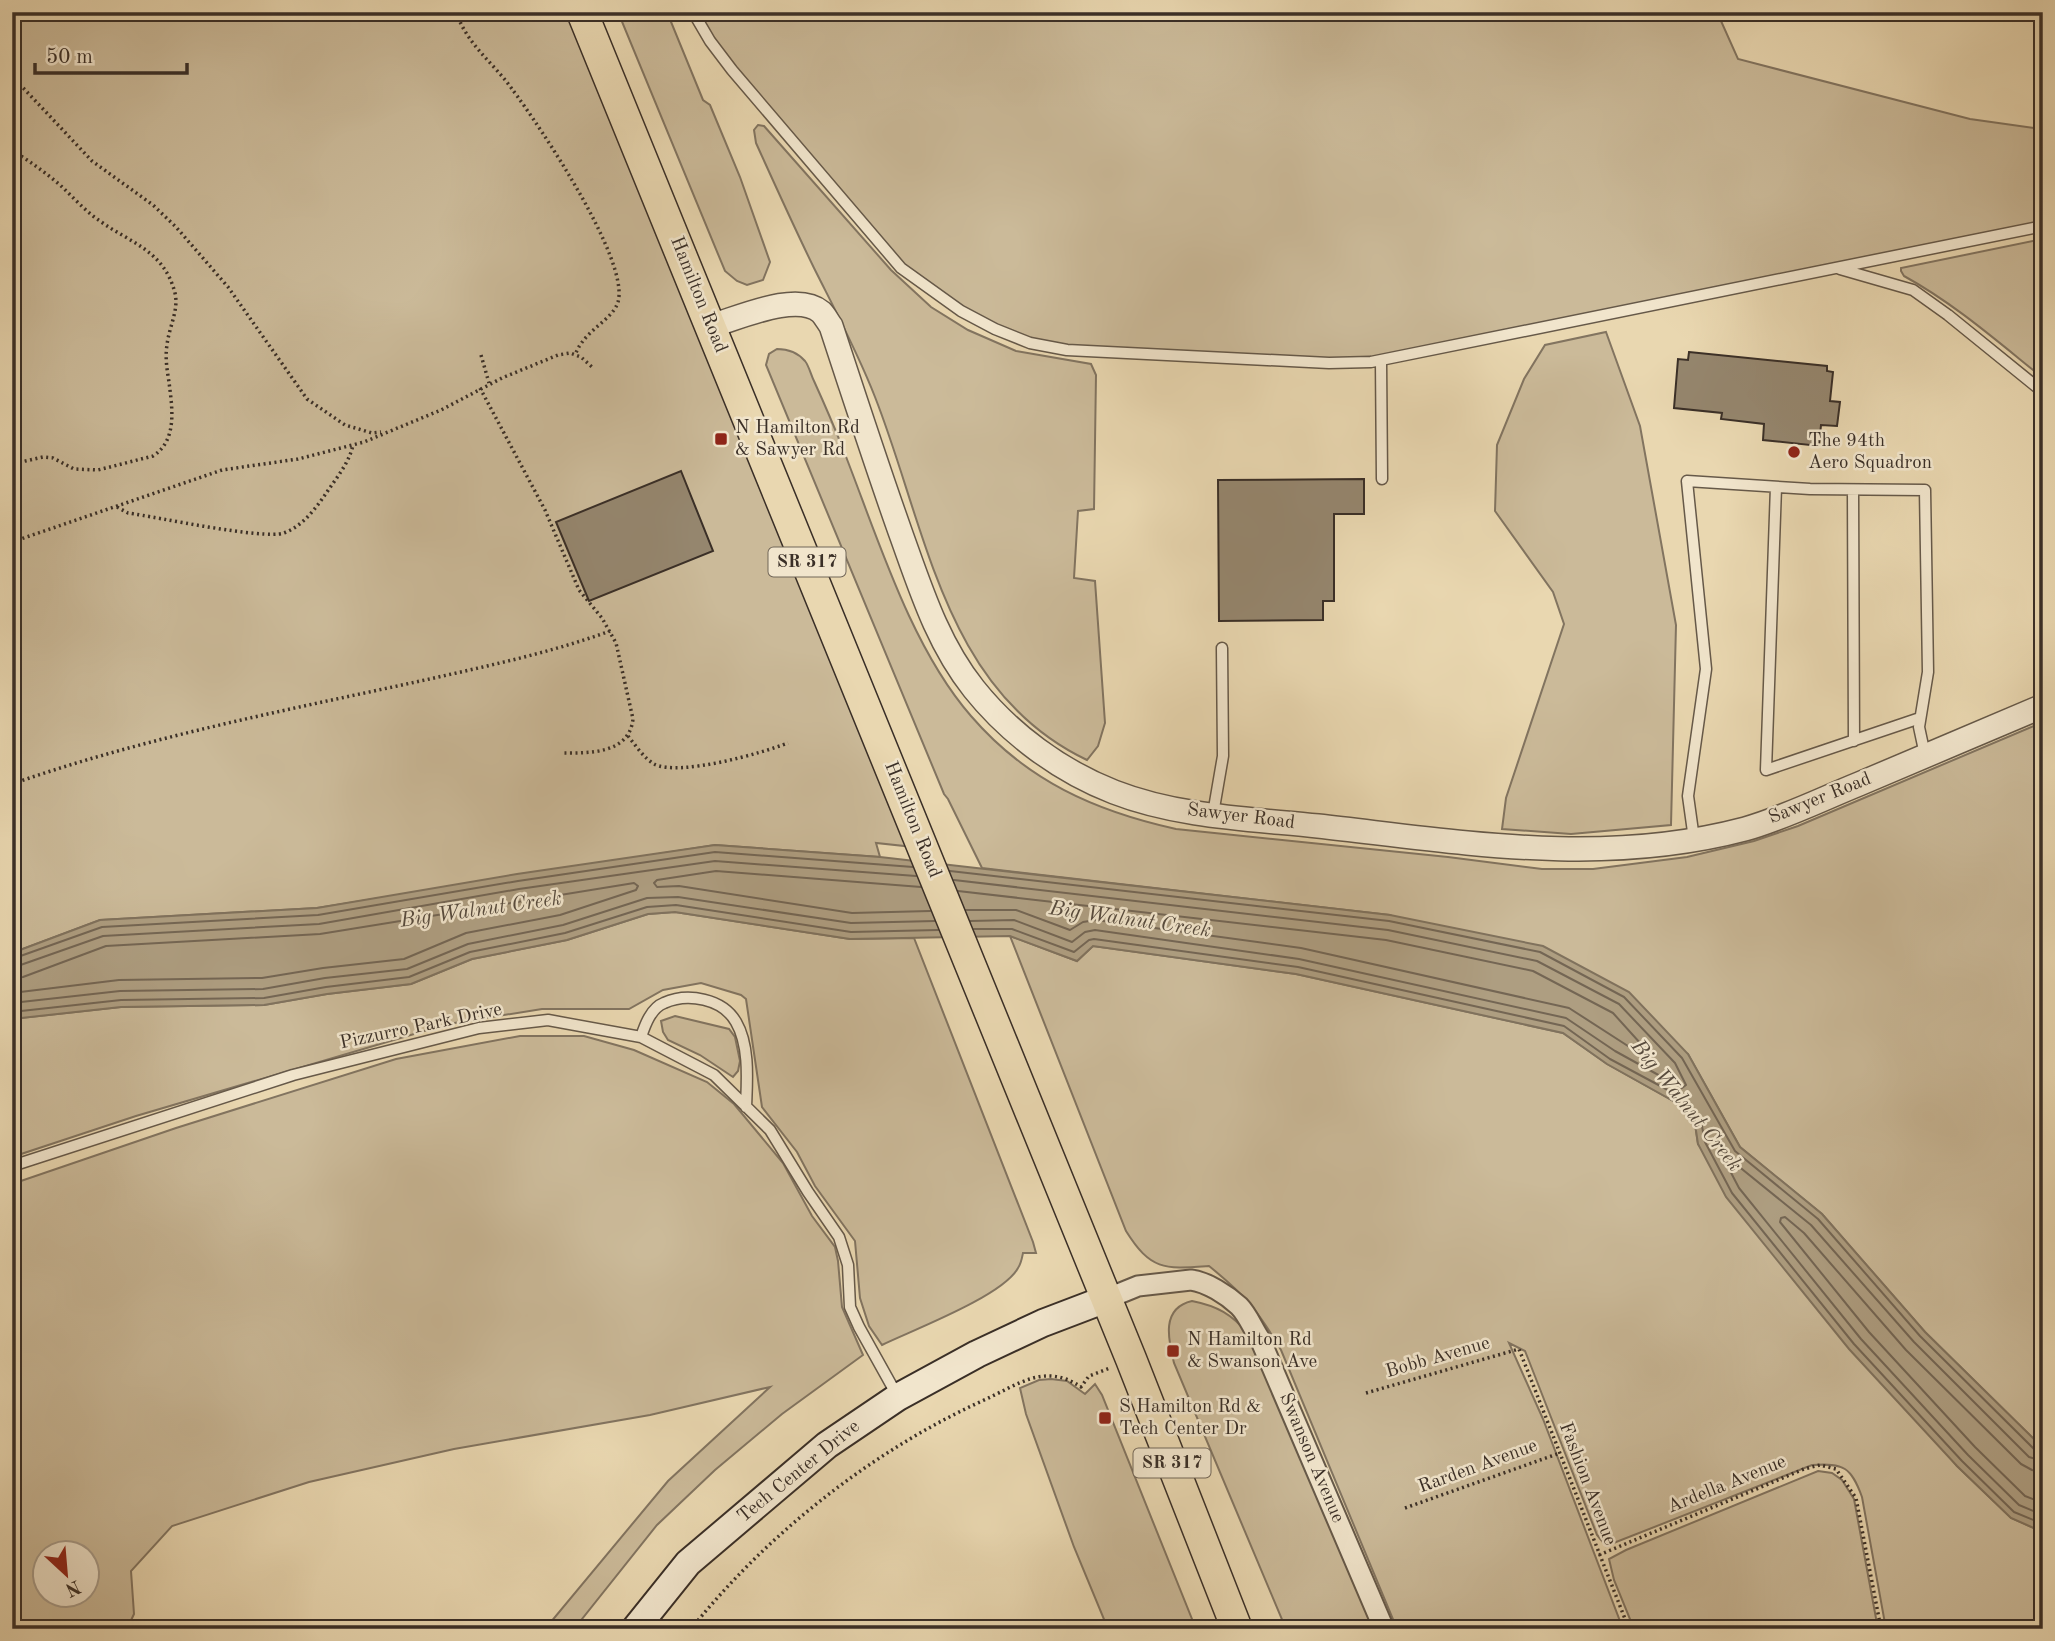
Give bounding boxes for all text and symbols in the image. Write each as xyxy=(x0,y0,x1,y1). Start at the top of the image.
scale bar xyxy=(35,32,187,76)
text: 50 m xyxy=(46,47,93,68)
street label: Hamilton Road xyxy=(666,234,730,356)
place label: N Hamilton Rd & Sawyer Rd xyxy=(735,419,860,460)
marker: N Hamilton Rd & Sawyer Rd xyxy=(713,431,729,447)
place label: The 94th Aero Squadron xyxy=(1808,432,1932,473)
marker: The 94th Aero Squadron xyxy=(1786,444,1802,460)
road number: SR 317 xyxy=(768,548,846,576)
street label: Hamilton Road xyxy=(880,759,944,881)
street label: Sawyer Road xyxy=(1766,770,1874,828)
street label: Sawyer Road xyxy=(1186,801,1296,833)
water label: Big Walnut Creek xyxy=(398,888,563,932)
water label: Big Walnut Creek xyxy=(1047,898,1212,942)
street label: Pizzurro Park Drive xyxy=(338,1001,504,1053)
water label: Big Walnut Creek xyxy=(1626,1035,1745,1176)
place label: N Hamilton Rd & Swanson Ave xyxy=(1187,1331,1317,1372)
street label: Bobb Avenue xyxy=(1384,1334,1492,1382)
marker: N Hamilton Rd & Swanson Ave xyxy=(1165,1343,1181,1359)
street label: Swanson Avenue xyxy=(1275,1390,1347,1526)
place label: S Hamilton Rd & Tech Center Dr xyxy=(1119,1398,1261,1439)
marker: S Hamilton Rd & Tech Center Dr xyxy=(1097,1410,1113,1426)
street label: Tech Center Drive xyxy=(734,1417,864,1527)
street label: Fashion Avenue xyxy=(1555,1420,1619,1548)
street label: Rarden Avenue xyxy=(1416,1437,1540,1497)
road number: SR 317 xyxy=(1134,1448,1210,1478)
street label: Ardella Avenue xyxy=(1665,1453,1789,1517)
north arrow xyxy=(32,1540,102,1610)
text: N xyxy=(61,1575,83,1599)

